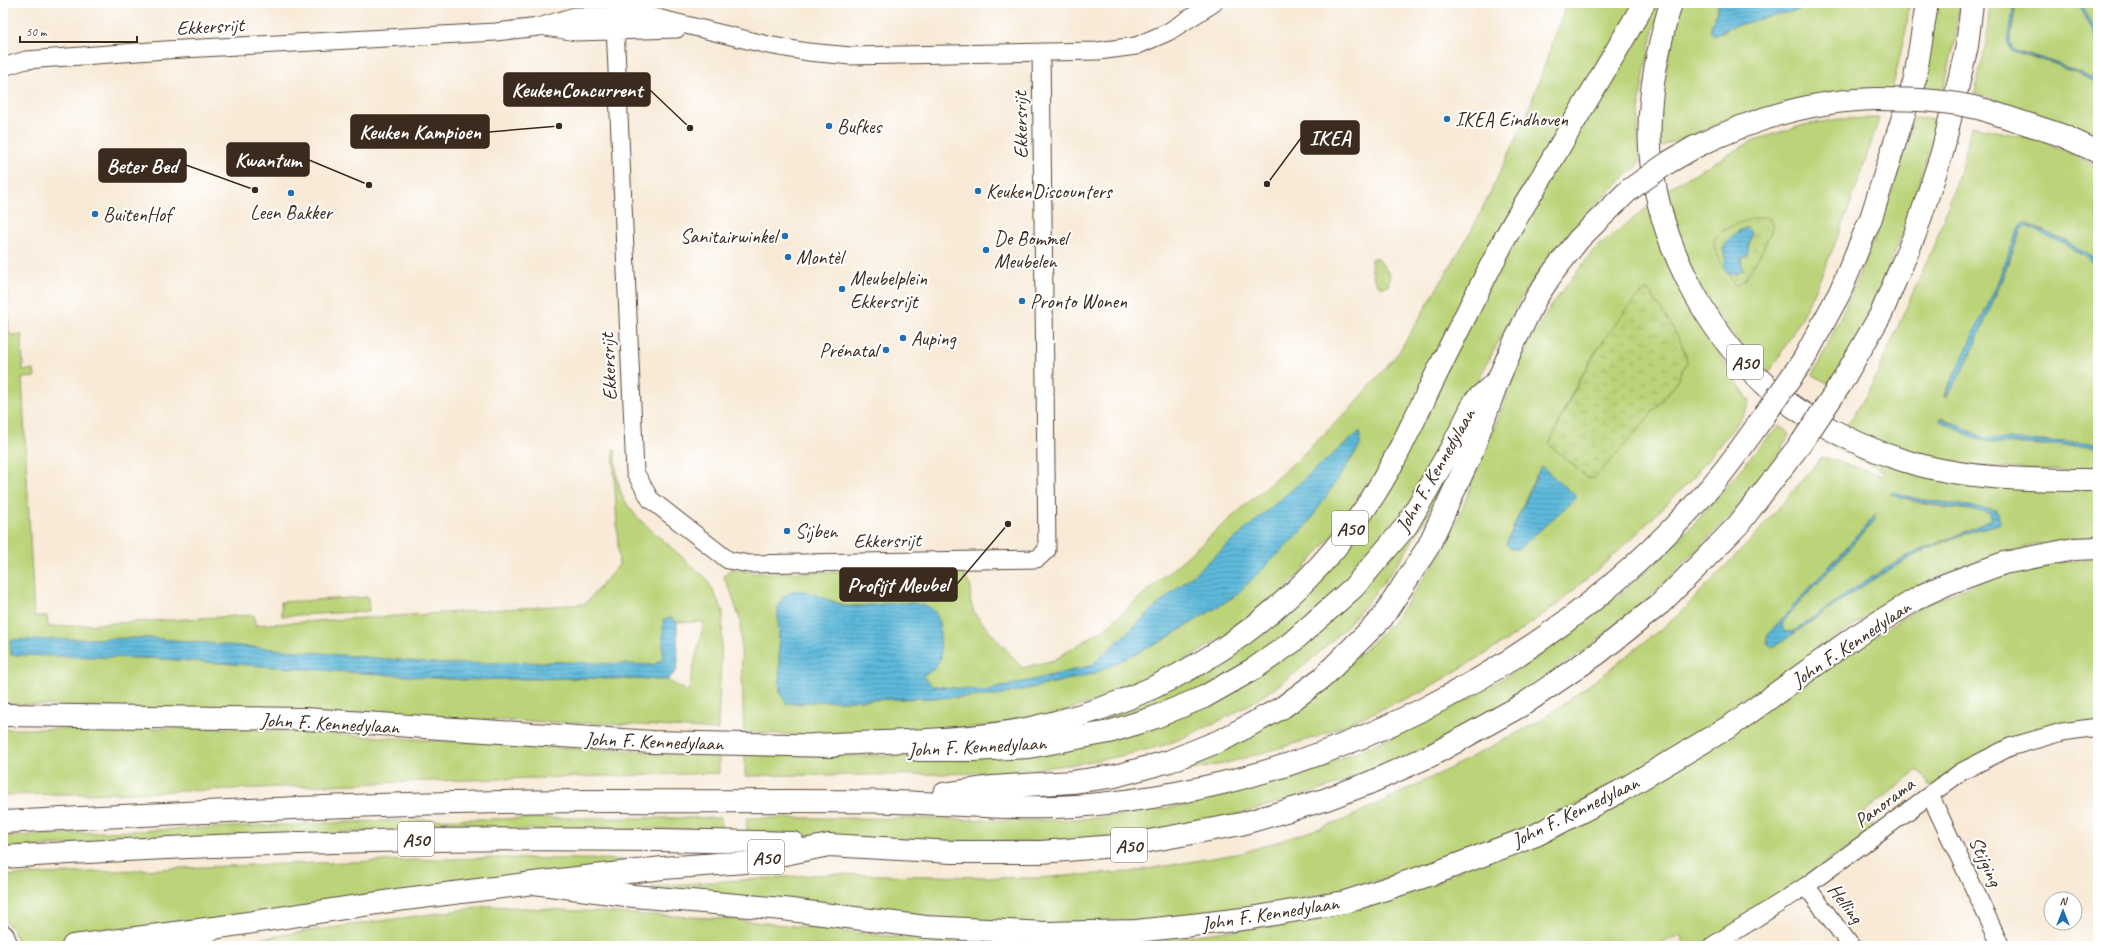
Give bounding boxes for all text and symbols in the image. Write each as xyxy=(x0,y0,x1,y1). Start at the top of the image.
street label: Ekkersrijt xyxy=(176,12,247,41)
scale bar xyxy=(20,18,137,44)
text: 50 m xyxy=(26,24,48,40)
callout: KeukenConcurrent xyxy=(504,73,650,106)
text: KeukenConcurrent xyxy=(512,77,645,103)
street label: Ekkersrijt xyxy=(1007,89,1034,159)
place label: IKEA Eindhoven xyxy=(1455,107,1569,132)
place label: Bufkes xyxy=(837,114,884,139)
marker: IKEA Eindhoven xyxy=(1442,114,1452,124)
callout: Keuken Kampioen xyxy=(351,115,489,148)
text: Keuken Kampioen xyxy=(359,119,481,145)
marker: Bufkes xyxy=(824,121,834,131)
callout: IKEA xyxy=(1301,121,1359,154)
text: IKEA xyxy=(1309,125,1352,151)
callout: Kwantum xyxy=(227,143,309,176)
text: Kwantum xyxy=(235,147,303,173)
callout: Beter Bed xyxy=(99,149,186,182)
text: Beter Bed xyxy=(106,153,181,179)
place label: KeukenDiscounters xyxy=(986,179,1114,204)
marker: KeukenDiscounters xyxy=(973,186,983,196)
marker: Leen Bakker xyxy=(286,188,296,198)
place label: Leen Bakker xyxy=(250,200,334,225)
place label: BuitenHof xyxy=(103,202,176,227)
marker: BuitenHof xyxy=(90,209,100,219)
place label: Sanitairwinkel xyxy=(680,224,781,249)
place label: De Bommel Meubelen xyxy=(994,226,1071,274)
marker: Sanitairwinkel xyxy=(780,231,790,241)
place label: Montèl xyxy=(796,245,847,270)
marker: De Bommel Meubelen xyxy=(981,245,991,255)
marker: Montèl xyxy=(783,252,793,262)
place label: Meubelplein Ekkersrijt xyxy=(850,266,928,314)
marker: Meubelplein Ekkersrijt xyxy=(837,284,847,294)
place label: Pronto Wonen xyxy=(1030,289,1128,314)
marker: Pronto Wonen xyxy=(1017,296,1027,306)
place label: Auping xyxy=(911,326,958,351)
street label: Ekkersrijt xyxy=(594,330,623,401)
marker: Auping xyxy=(898,333,908,343)
place label: Prénatal xyxy=(819,338,882,363)
marker: Prénatal xyxy=(881,345,891,355)
road number: A50 xyxy=(1727,345,1763,379)
street label: John F. Kennedylaan xyxy=(1390,403,1481,537)
road number: A50 xyxy=(1332,511,1368,545)
place label: Sijben xyxy=(795,519,838,544)
marker: Sijben xyxy=(782,526,792,536)
street label: Ekkersrijt xyxy=(853,527,923,554)
callout: Profijt Meubel xyxy=(840,568,957,601)
text: Profijt Meubel xyxy=(847,572,953,598)
street label: John F. Kennedylaan xyxy=(1786,594,1916,693)
street label: John F. Kennedylaan xyxy=(259,707,401,740)
street label: John F. Kennedylaan xyxy=(583,727,725,756)
street label: John F. Kennedylaan xyxy=(906,730,1048,763)
street label: John F. Kennedylaan xyxy=(1507,769,1644,853)
street label: Panorama xyxy=(1849,771,1920,833)
road number: A50 xyxy=(398,822,434,856)
road number: A50 xyxy=(1111,828,1147,862)
street label: Stijging xyxy=(1963,833,2009,892)
road number: A50 xyxy=(748,840,784,874)
street label: Helling xyxy=(1822,878,1870,929)
street label: John F. Kennedylaan xyxy=(1199,890,1341,937)
north arrow xyxy=(2043,891,2083,931)
text: N xyxy=(2060,894,2069,908)

